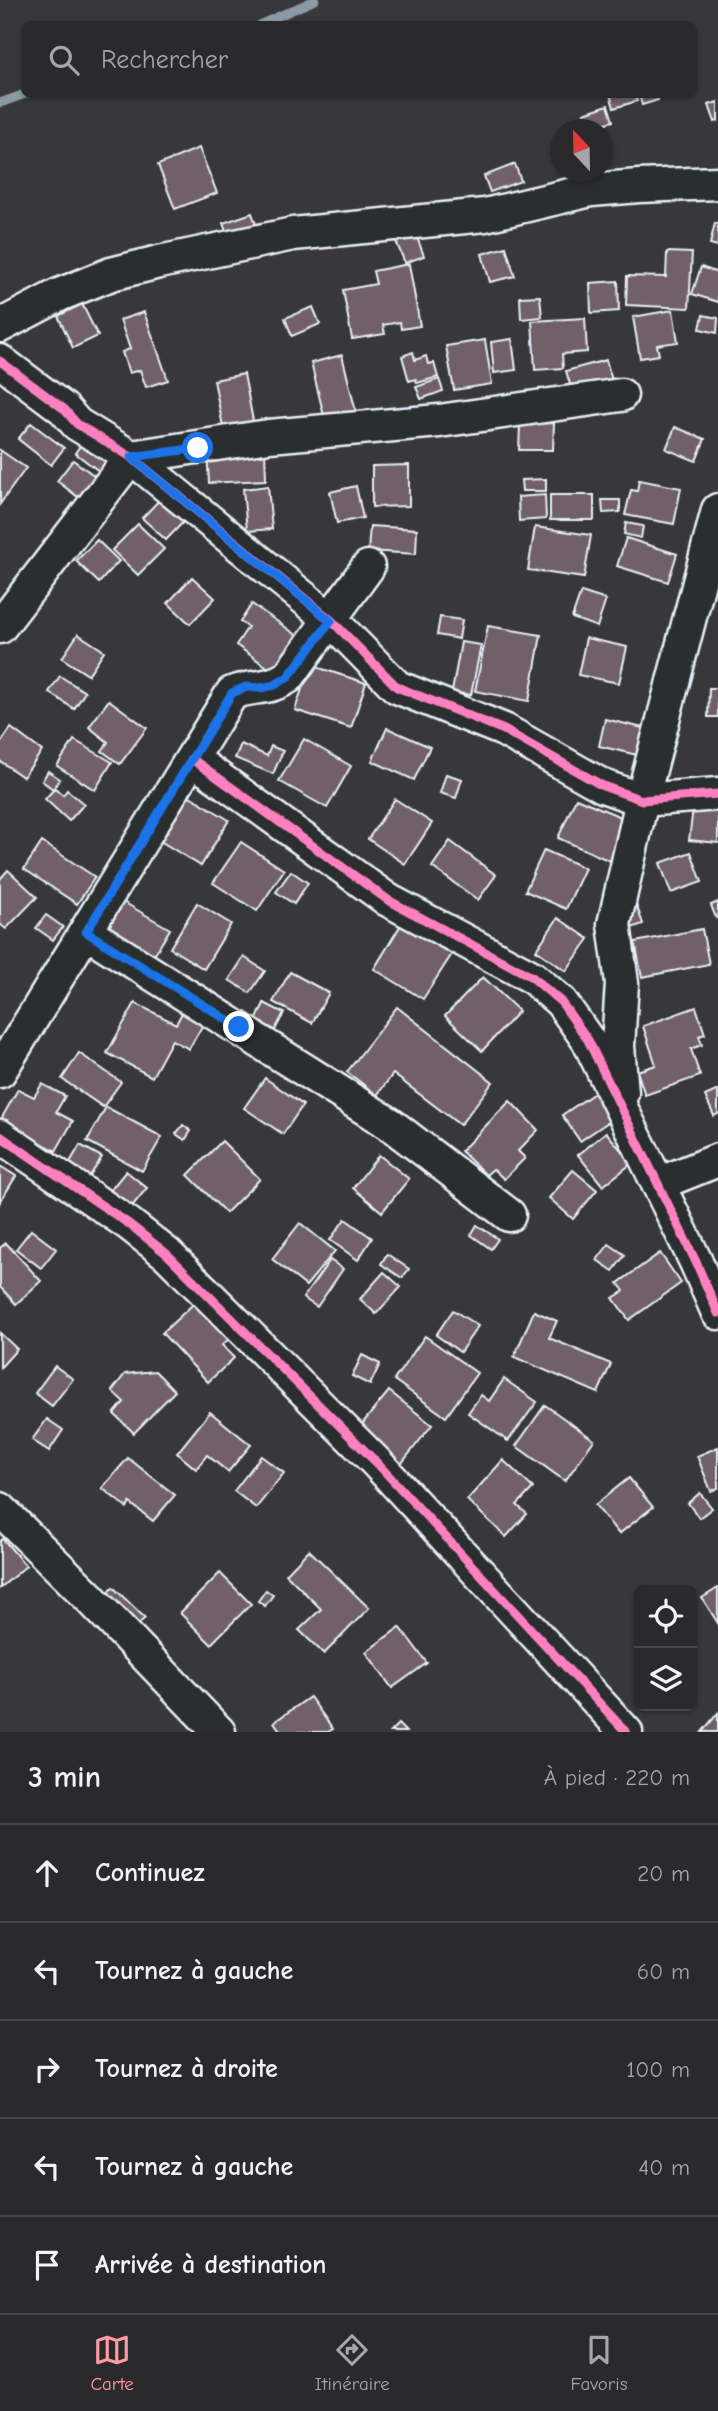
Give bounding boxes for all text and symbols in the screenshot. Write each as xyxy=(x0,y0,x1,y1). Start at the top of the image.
search box xyxy=(21,21,697,98)
icon: search xyxy=(45,41,83,79)
text: Rechercher xyxy=(101,45,228,75)
north arrow xyxy=(550,119,613,182)
route start xyxy=(182,432,213,463)
route end xyxy=(223,1011,254,1042)
map controls xyxy=(634,1585,697,1711)
button: locate xyxy=(634,1585,697,1648)
button: layers xyxy=(634,1648,697,1711)
text: 3 min xyxy=(28,1760,101,1795)
text: À pied · 220 m xyxy=(544,1764,690,1791)
icon: ahead xyxy=(28,1854,66,1892)
text: Continuez xyxy=(95,1858,205,1888)
text: 20 m xyxy=(637,1860,690,1887)
icon: left xyxy=(28,1952,66,1990)
text: Tournez à gauche xyxy=(95,1956,293,1986)
text: 60 m xyxy=(637,1958,690,1985)
icon: right xyxy=(28,2050,66,2088)
text: Tournez à droite xyxy=(95,2054,278,2084)
text: 100 m xyxy=(626,2056,690,2083)
icon: left xyxy=(28,2148,66,2186)
text: Tournez à gauche xyxy=(95,2152,293,2182)
text: 40 m xyxy=(638,2154,690,2181)
icon: arrive xyxy=(28,2246,66,2284)
text: Arrivée à destination xyxy=(95,2250,326,2280)
tab: Carte xyxy=(90,2331,134,2395)
tab: Itinéraire xyxy=(315,2331,390,2395)
tab: Favoris xyxy=(571,2331,628,2395)

